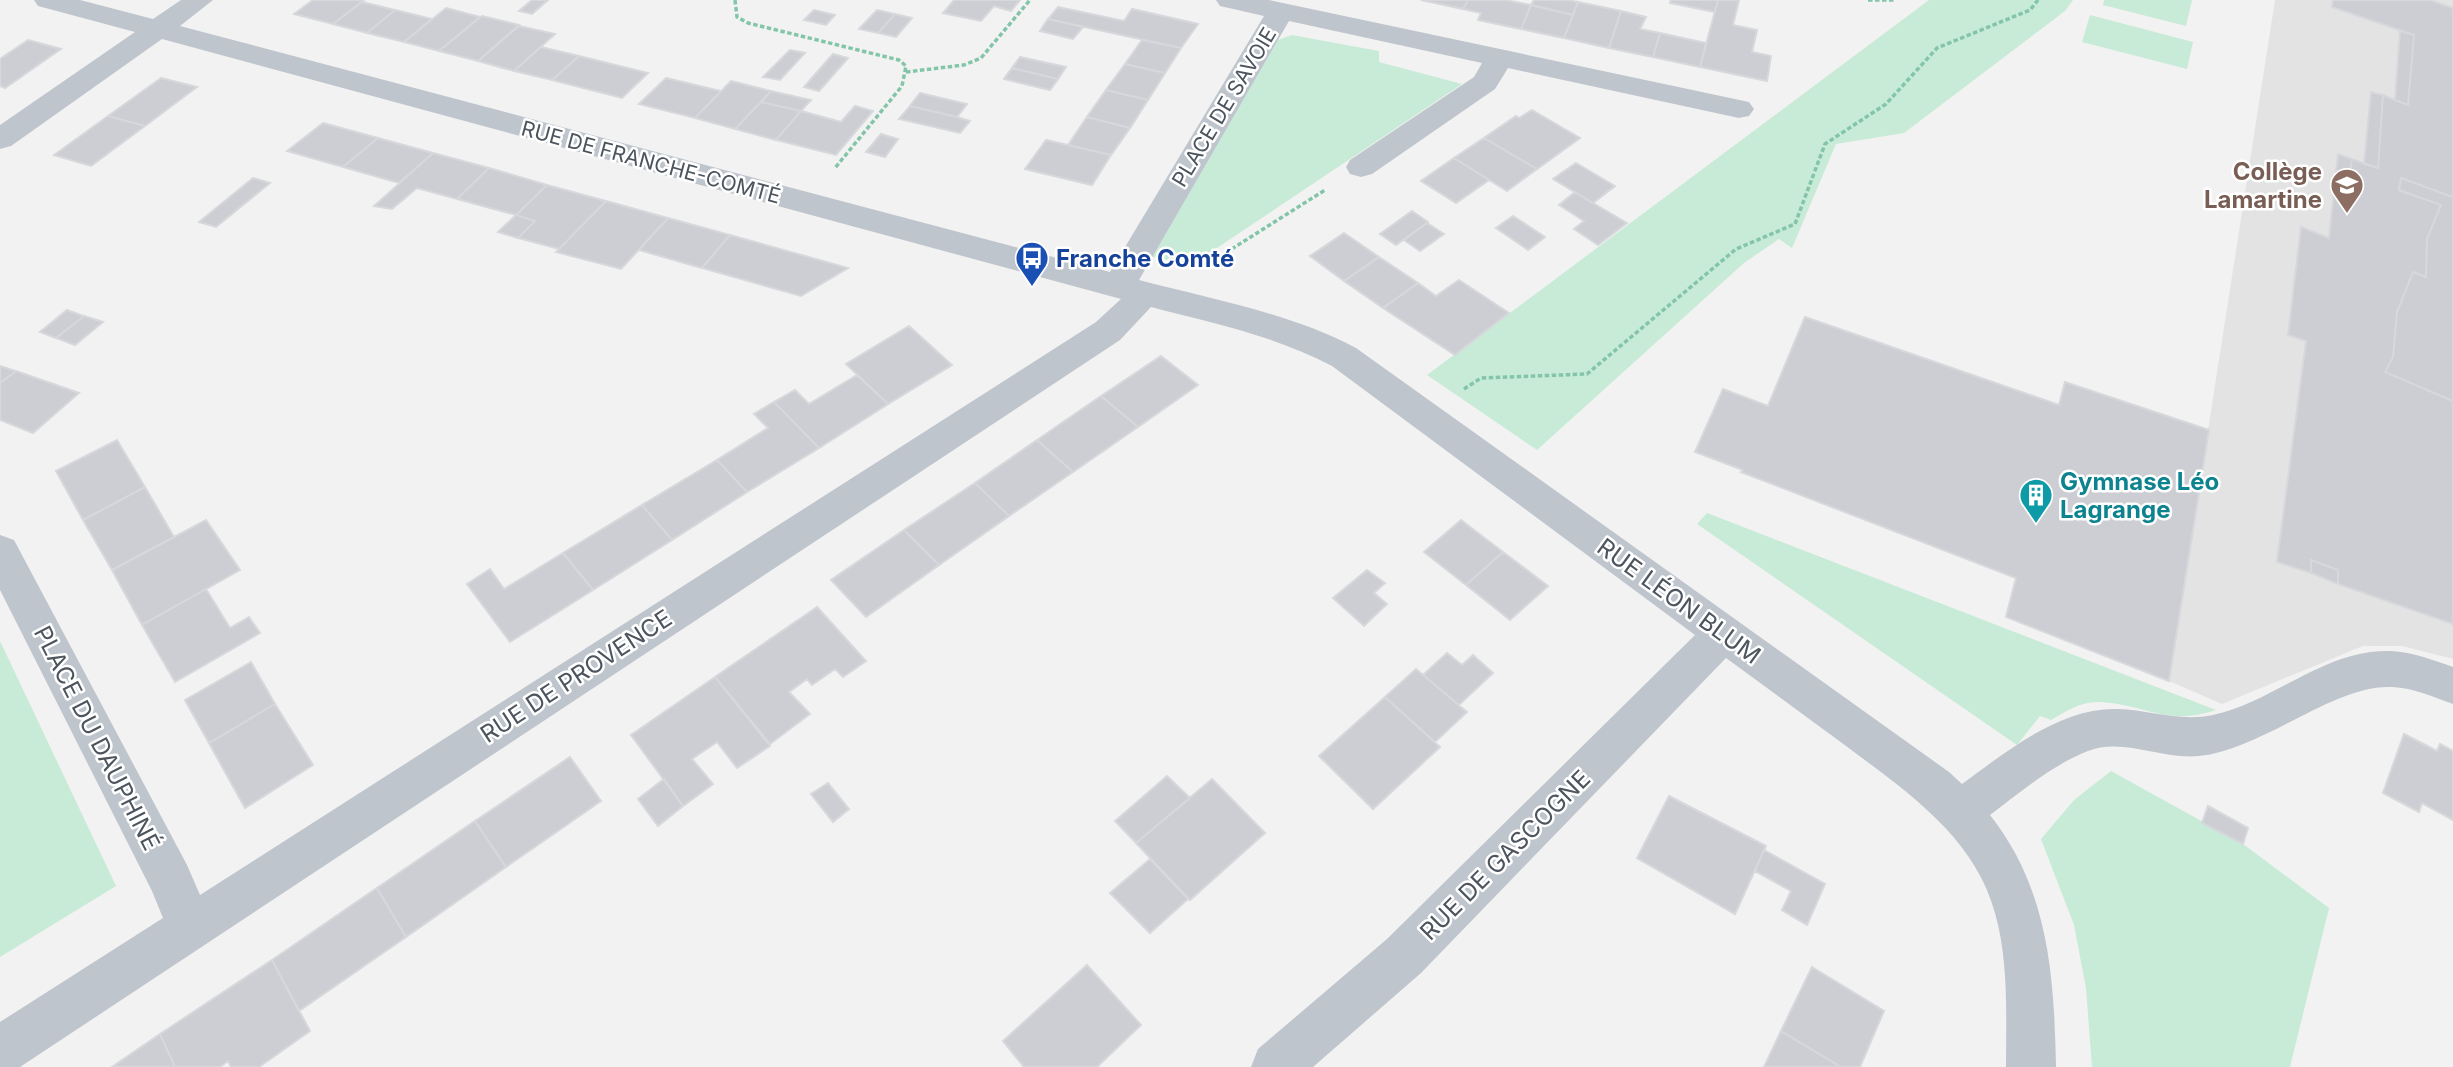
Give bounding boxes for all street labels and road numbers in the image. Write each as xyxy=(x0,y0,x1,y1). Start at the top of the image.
street label: PLACE DE SAVOIE xyxy=(1167,23,1281,191)
street label: RUE DE FRANCHE-COMTÉ xyxy=(519,114,784,209)
street label: RUE LÉON BLUM xyxy=(1592,531,1767,670)
street label: RUE DE PROVENCE xyxy=(475,603,677,749)
street label: PLACE DU DAUPHINÉ xyxy=(28,621,167,855)
street label: RUE DE GASCOGNE xyxy=(1414,764,1596,946)

